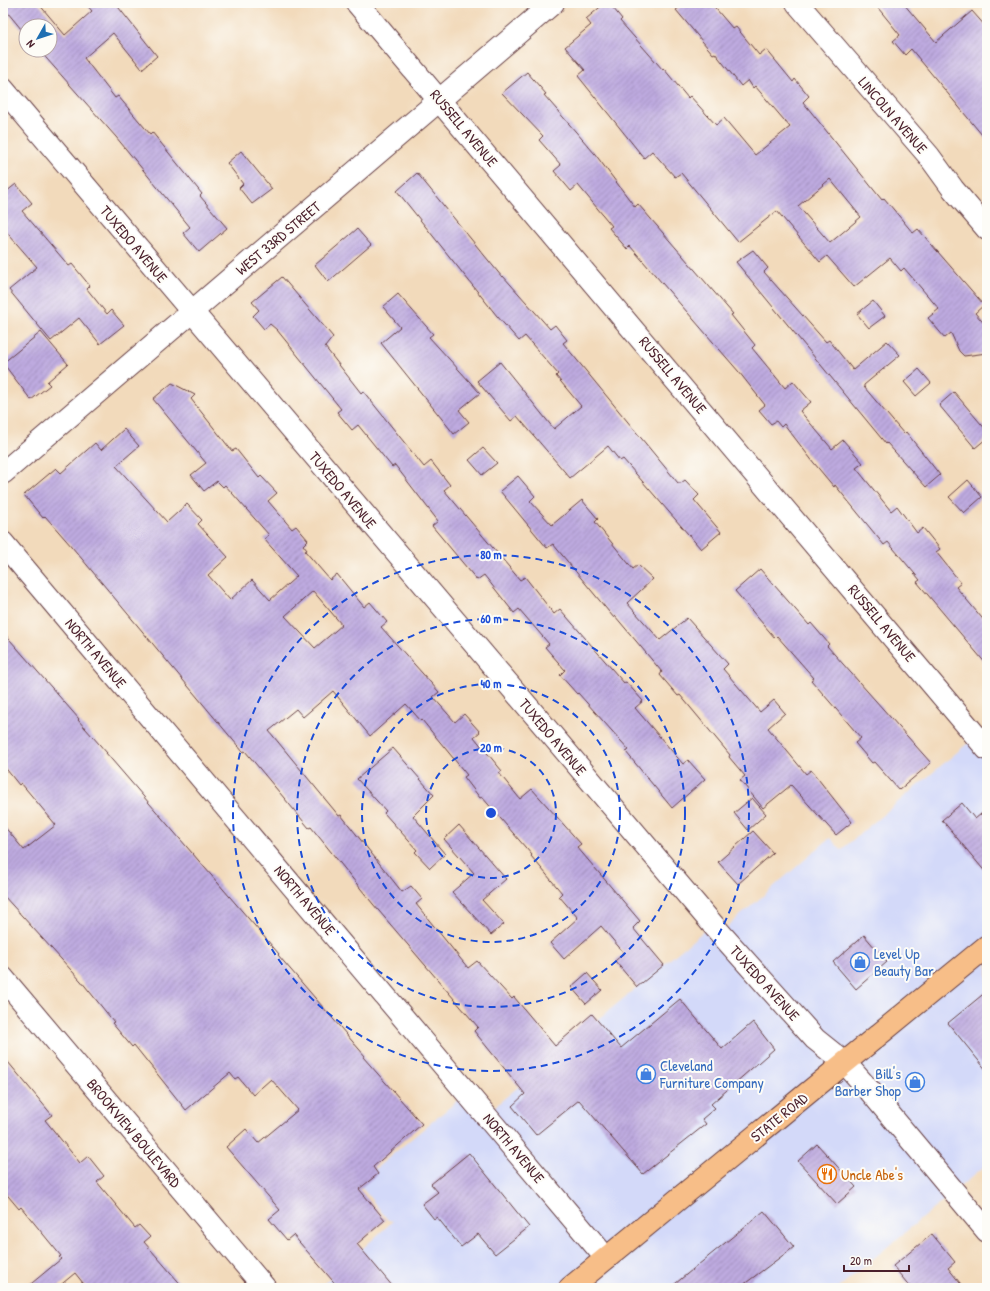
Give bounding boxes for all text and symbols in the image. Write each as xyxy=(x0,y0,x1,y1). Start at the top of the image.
north arrow xyxy=(18,18,58,58)
text: N xyxy=(23,38,38,51)
street label: LINCOLN AVENUE xyxy=(854,72,933,158)
street label: RUSSELL AVENUE xyxy=(425,85,503,172)
street label: WEST 33RD STREET xyxy=(231,196,326,280)
street label: TUXEDO AVENUE xyxy=(95,201,173,287)
street label: RUSSELL AVENUE xyxy=(634,332,712,419)
street label: TUXEDO AVENUE xyxy=(304,447,382,533)
text: 80 m xyxy=(480,546,502,563)
street label: RUSSELL AVENUE xyxy=(843,580,921,667)
text: 60 m xyxy=(480,610,502,627)
street label: NORTH AVENUE xyxy=(60,613,132,693)
text: 40 m xyxy=(481,675,501,692)
street label: TUXEDO AVENUE xyxy=(514,694,592,780)
text: 20 m xyxy=(480,739,502,756)
centre of rings xyxy=(484,806,498,820)
street label: NORTH AVENUE xyxy=(269,860,341,940)
street label: TUXEDO AVENUE xyxy=(725,941,805,1026)
place label: Level Up Beauty Bar xyxy=(874,943,934,981)
shop icon: Level Up Beauty Bar xyxy=(849,951,871,973)
place label: Cleveland Furniture Company xyxy=(659,1055,764,1093)
shop icon: Cleveland Furniture Company xyxy=(635,1063,657,1085)
place label: Bill's Barber Shop xyxy=(835,1063,902,1101)
shop icon: Bill's Barber Shop xyxy=(904,1071,926,1093)
street label: BROOKVIEW BOULEVARD xyxy=(82,1074,186,1193)
street label: STATE ROAD xyxy=(746,1087,813,1147)
street label: NORTH AVENUE xyxy=(478,1108,550,1188)
restaurant icon: Uncle Abe's xyxy=(816,1163,838,1185)
place label: Uncle Abe's xyxy=(841,1164,903,1185)
scale bar xyxy=(844,1247,909,1273)
text: 20 m xyxy=(850,1252,872,1269)

